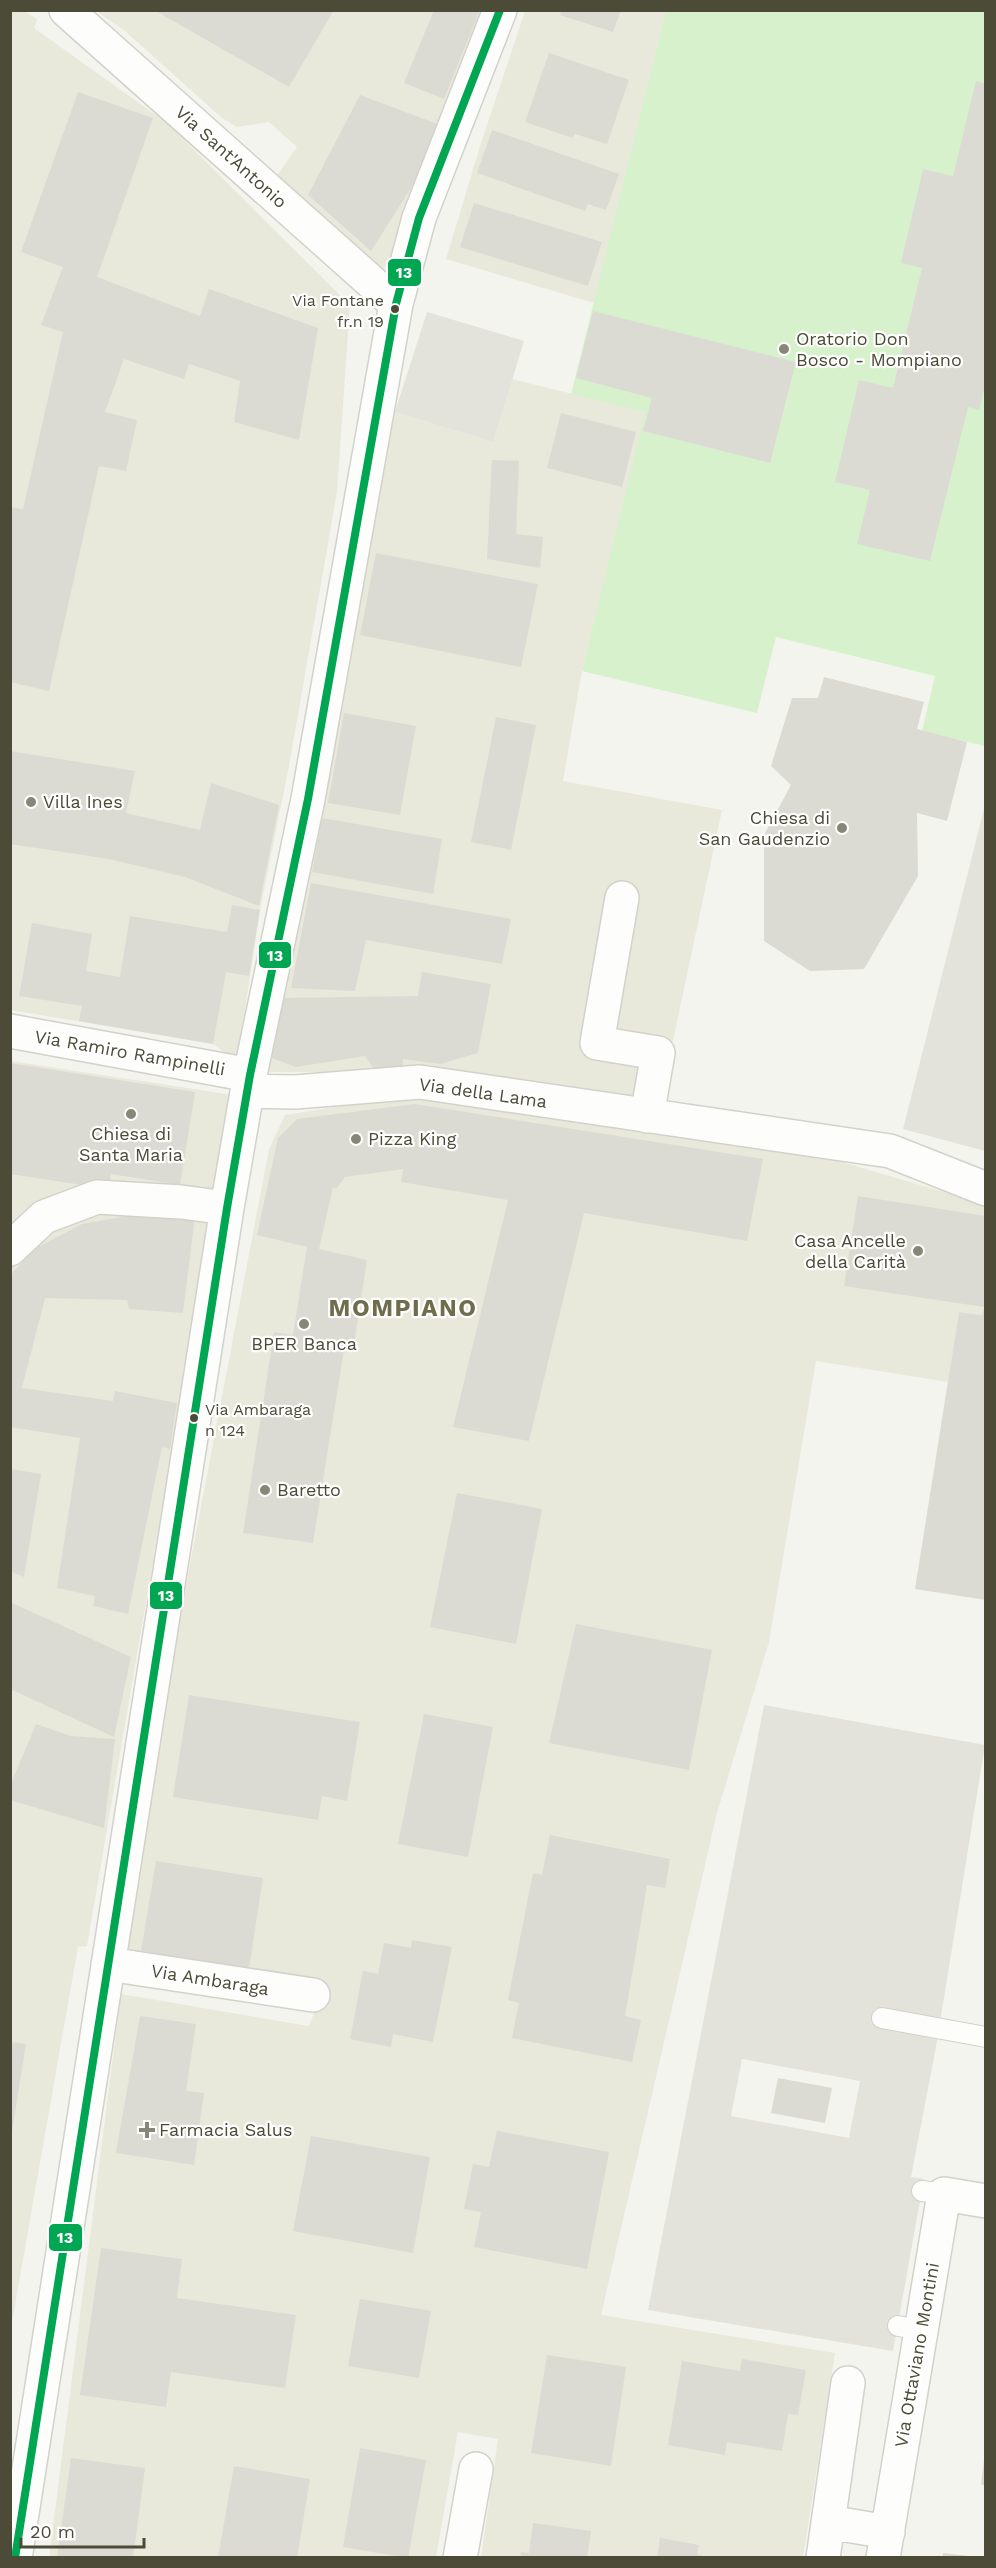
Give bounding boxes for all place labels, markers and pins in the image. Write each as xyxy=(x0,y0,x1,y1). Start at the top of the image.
place label: Via Fontane fr.n 19 xyxy=(292,291,384,331)
marker: Via Fontane fr.n 19 xyxy=(389,303,401,315)
place label: Oratorio Don Bosco - Mompiano xyxy=(796,328,962,370)
marker: Oratorio Don Bosco - Mompiano xyxy=(777,342,791,356)
place label: Villa Ines xyxy=(43,791,123,812)
marker: Villa Ines xyxy=(24,795,38,809)
place label: Chiesa di San Gaudenzio xyxy=(699,807,830,849)
marker: Chiesa di San Gaudenzio xyxy=(835,821,849,835)
marker: Chiesa di Santa Maria xyxy=(124,1107,138,1121)
place label: Chiesa di Santa Maria xyxy=(79,1123,183,1165)
place label: Pizza King xyxy=(368,1128,457,1149)
marker: Pizza King xyxy=(349,1132,363,1146)
place label: Casa Ancelle della Carità xyxy=(794,1230,906,1272)
marker: Casa Ancelle della Carità xyxy=(911,1244,925,1258)
marker: BPER Banca xyxy=(297,1317,311,1331)
place label: BPER Banca xyxy=(251,1333,357,1354)
place label: Via Ambaraga n 124 xyxy=(205,1400,311,1440)
marker: Via Ambaraga n 124 xyxy=(188,1412,200,1424)
place label: Baretto xyxy=(277,1479,341,1500)
marker: Baretto xyxy=(258,1483,272,1497)
place label: Farmacia Salus xyxy=(159,2119,292,2140)
marker: Farmacia Salus xyxy=(140,2123,154,2137)

